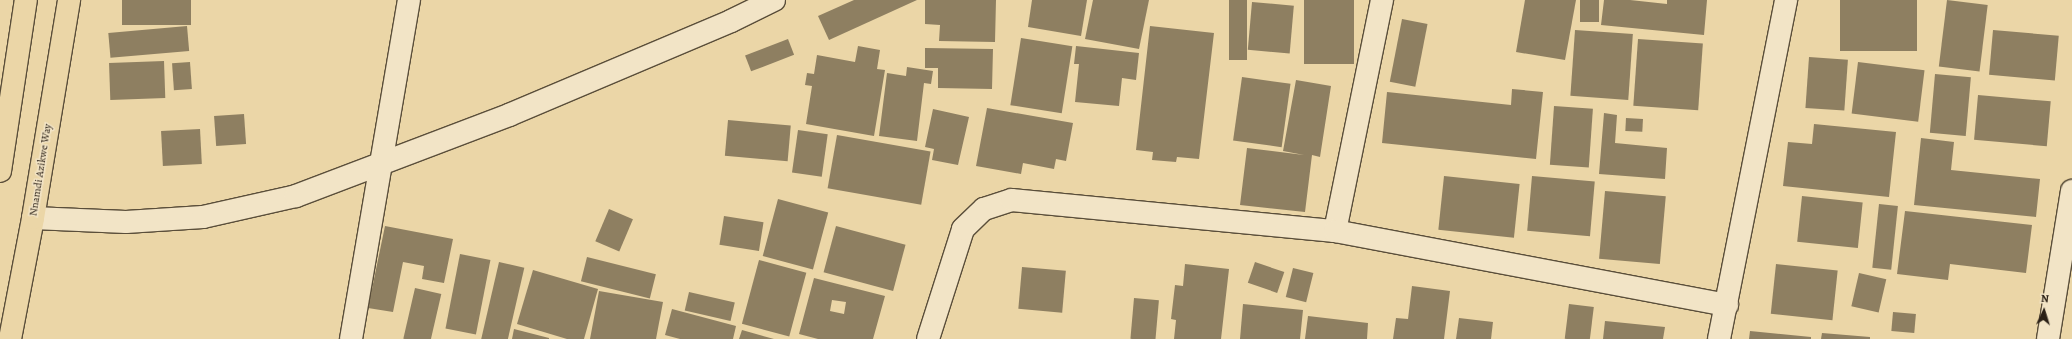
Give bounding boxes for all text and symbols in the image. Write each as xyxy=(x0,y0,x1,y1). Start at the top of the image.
street label: Nnamdi Azikwe Way xyxy=(27,123,55,217)
north arrow xyxy=(2024,291,2064,331)
text: N xyxy=(2040,291,2049,306)

